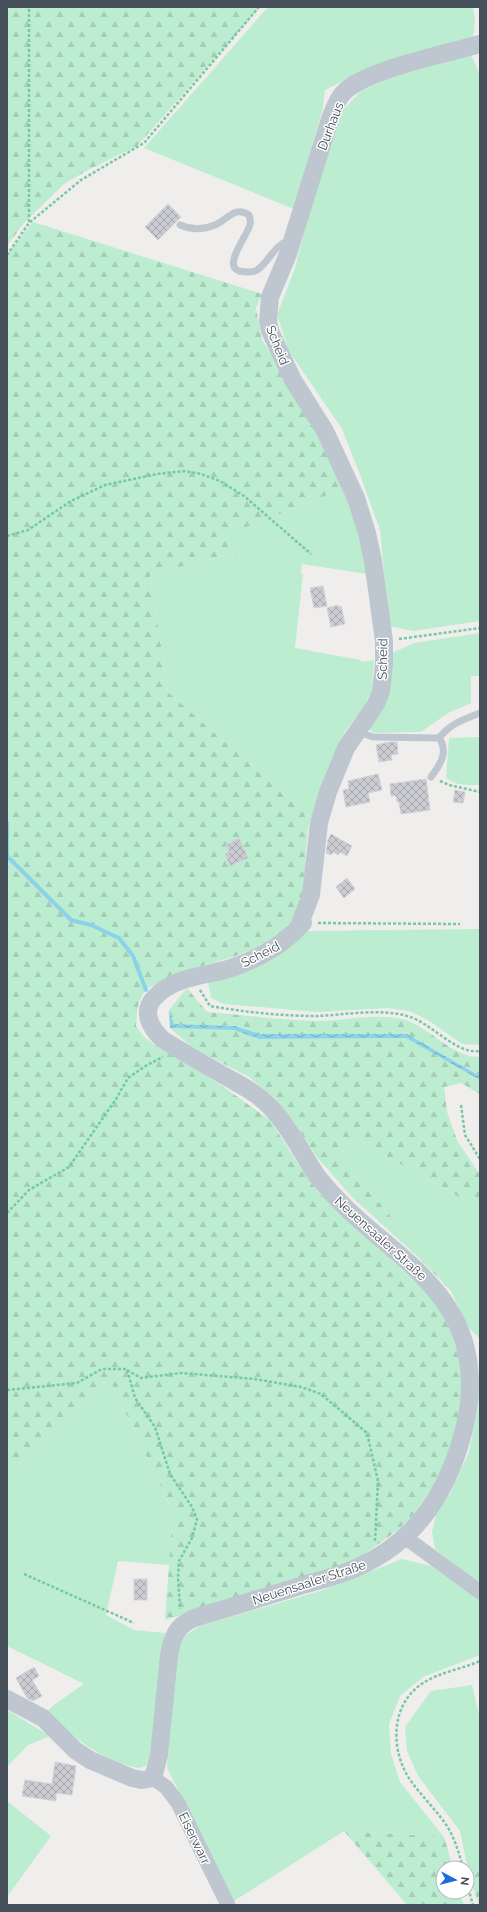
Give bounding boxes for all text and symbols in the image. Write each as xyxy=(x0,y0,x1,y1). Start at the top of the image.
street label: Durhaus xyxy=(314,100,346,152)
street label: Scheid xyxy=(263,323,292,367)
street label: Scheid xyxy=(375,638,390,680)
street label: Scheid xyxy=(238,938,282,970)
street label: Neuensaaler Straße xyxy=(332,1193,430,1284)
street label: Neuensaaler Straße xyxy=(251,1557,368,1608)
street label: Eiserwarr xyxy=(176,1810,214,1867)
north arrow xyxy=(435,1860,475,1900)
text: N xyxy=(457,1876,471,1886)

